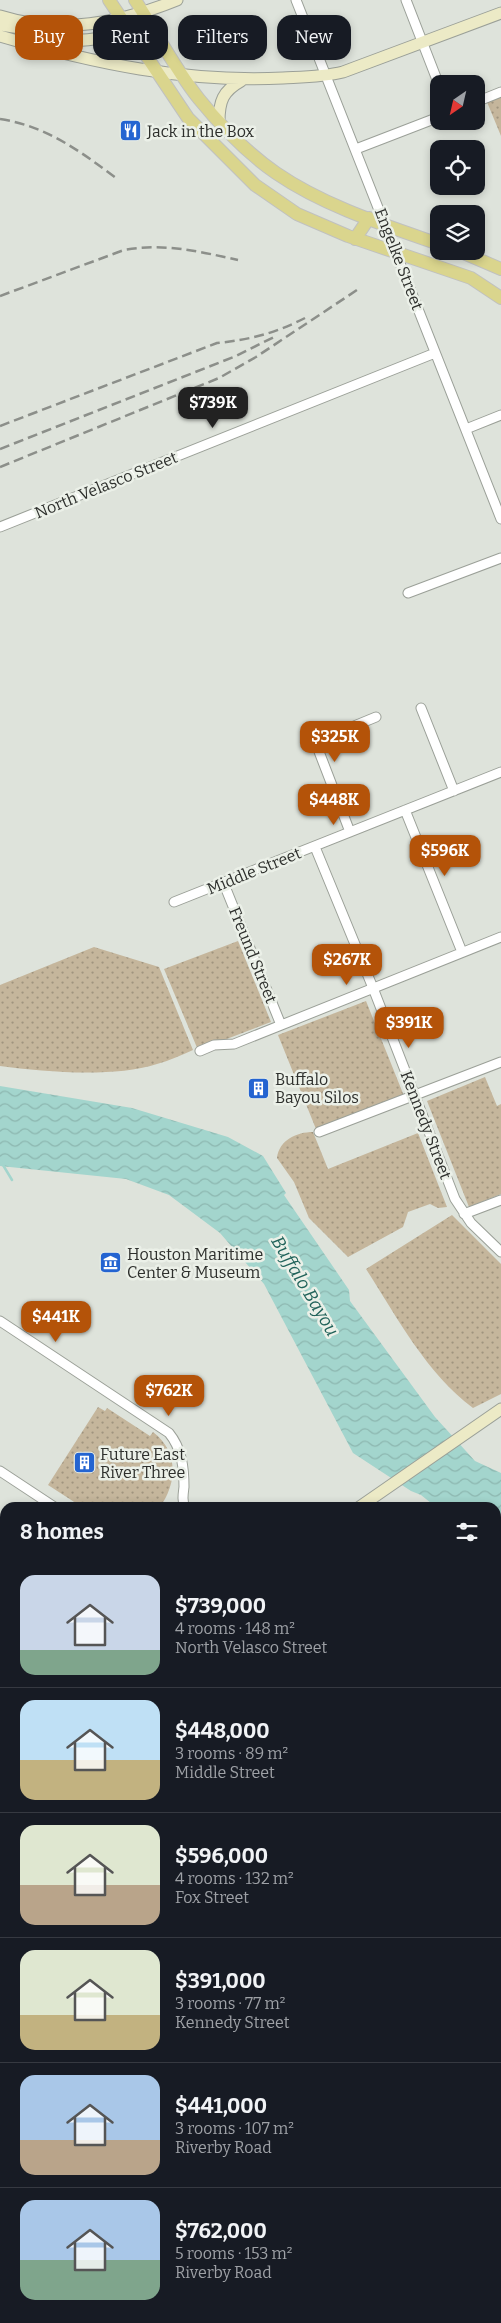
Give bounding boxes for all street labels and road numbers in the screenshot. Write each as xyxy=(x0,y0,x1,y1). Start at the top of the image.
street label: Engelke Street xyxy=(371,205,427,313)
street label: North Velasco Street xyxy=(32,448,180,522)
street label: Middle Street xyxy=(204,843,304,898)
street label: Freund Street xyxy=(225,904,281,1006)
street label: Kennedy Street xyxy=(397,1068,455,1182)

